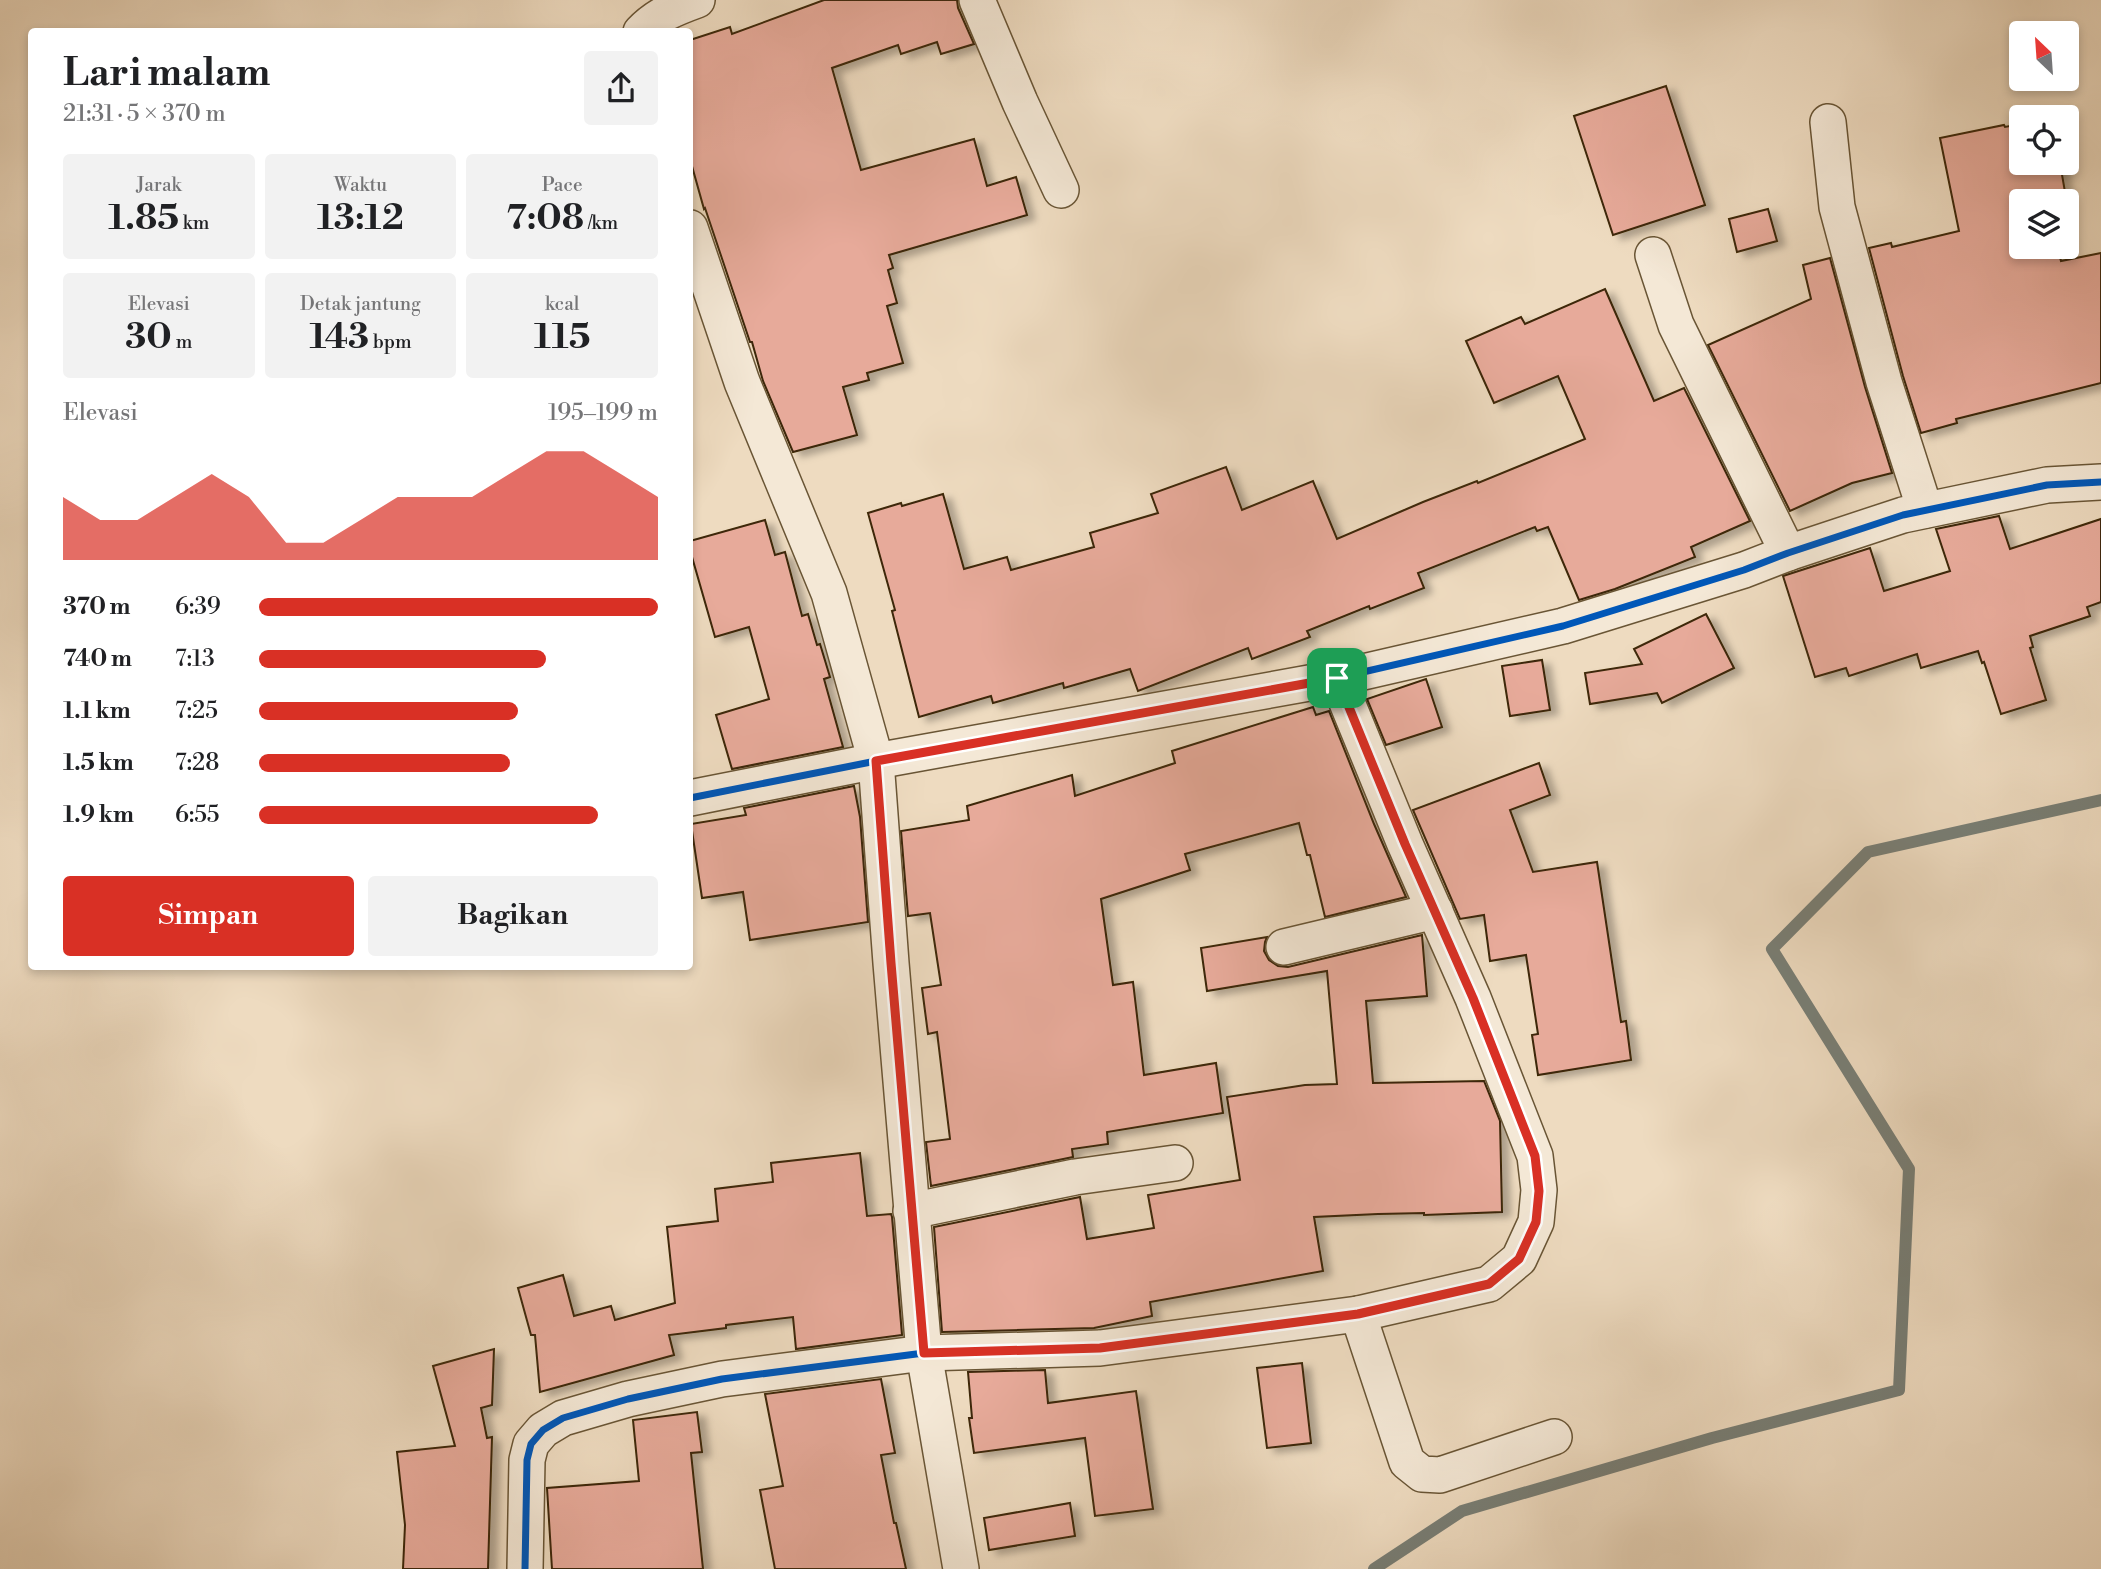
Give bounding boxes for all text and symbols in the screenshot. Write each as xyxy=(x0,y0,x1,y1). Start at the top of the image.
north arrow xyxy=(2009,21,2079,91)
map controls xyxy=(2009,21,2079,259)
text: Lari malam xyxy=(63,50,270,97)
button: share xyxy=(584,51,658,125)
text: 21:31 · 5 × 370 m xyxy=(63,100,226,128)
button: locate xyxy=(2009,105,2079,175)
text: Jarak xyxy=(136,173,182,197)
text: Waktu xyxy=(334,173,387,197)
text: Pace xyxy=(542,173,583,197)
button: layers xyxy=(2009,189,2079,259)
text: 1.85 xyxy=(108,197,179,240)
text: 13:12 xyxy=(317,197,404,240)
text: 7:08 xyxy=(506,197,584,240)
text: km xyxy=(179,211,209,235)
text: /km xyxy=(584,211,618,235)
text: Elevasi xyxy=(128,292,190,316)
text: Detak jantung xyxy=(300,292,421,316)
text: kcal xyxy=(545,292,579,316)
text: 30 xyxy=(125,316,172,359)
text: 143 xyxy=(309,316,369,359)
text: 115 xyxy=(534,316,590,359)
text: m xyxy=(172,330,192,354)
text: bpm xyxy=(369,330,412,354)
text: Elevasi xyxy=(63,399,138,427)
text: 195–199 m xyxy=(548,399,658,427)
text: 370 m xyxy=(63,593,130,621)
text: 6:39 xyxy=(175,593,221,621)
text: 740 m xyxy=(63,645,132,673)
text: 7:13 xyxy=(175,645,215,673)
pin xyxy=(1307,648,1367,708)
icon: arrive xyxy=(1318,659,1356,697)
text: 1.1 km xyxy=(63,697,131,725)
text: 7:25 xyxy=(175,697,218,725)
text: 1.5 km xyxy=(63,749,134,777)
text: 7:28 xyxy=(175,749,219,777)
text: 1.9 km xyxy=(63,801,134,829)
text: 6:55 xyxy=(175,801,219,829)
button: Simpan xyxy=(63,876,354,956)
button: Bagikan xyxy=(368,876,658,956)

